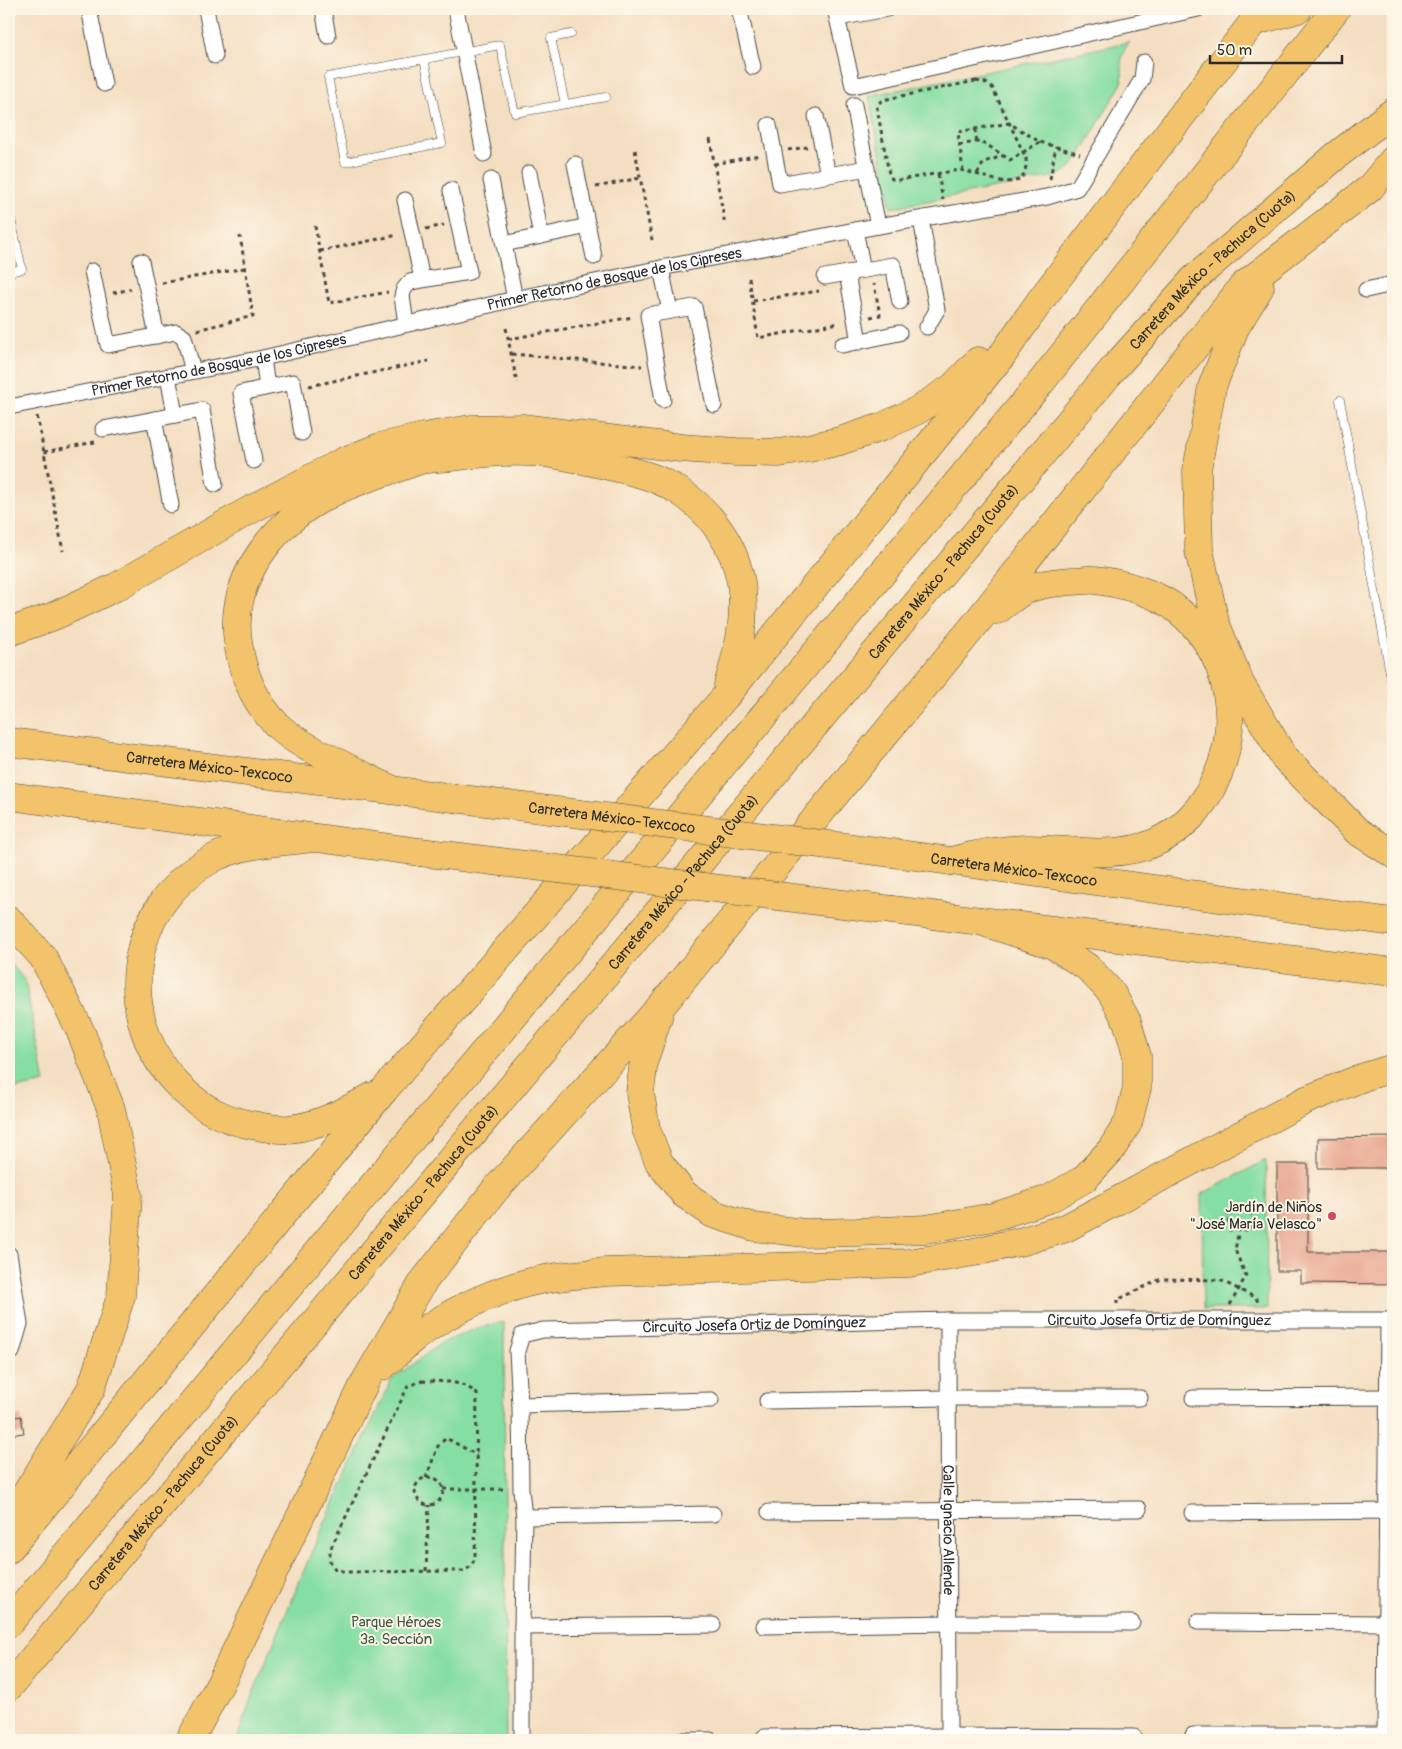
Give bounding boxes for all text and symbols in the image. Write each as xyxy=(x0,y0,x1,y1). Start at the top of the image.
scale bar xyxy=(1210,32,1342,64)
text: 50 m xyxy=(1217,41,1252,60)
street label: Carretera México - Pachuca (Cuota) xyxy=(1125,186,1299,354)
street label: Primer Retorno de Bosque de los Cipreses xyxy=(485,243,744,315)
street label: Primer Retorno de Bosque de los Cipreses xyxy=(90,329,348,400)
street label: Carretera México - Pachuca (Cuota) xyxy=(864,480,1022,663)
street label: Carretera México-Texcoco xyxy=(125,747,294,787)
street label: Carretera México - Pachuca (Cuota) xyxy=(604,790,762,974)
street label: Carretera México-Texcoco xyxy=(527,798,696,838)
street label: Carretera México-Texcoco xyxy=(929,849,1098,891)
street label: Carretera México - Pachuca (Cuota) xyxy=(344,1101,502,1284)
place label: Jardín de Niños "José María Velasco" xyxy=(1190,1198,1322,1234)
marker: Jardín de Niños "José María Velasco" xyxy=(1326,1210,1338,1222)
street label: Circuito Josefa Ortiz de Domínguez xyxy=(1047,1311,1271,1330)
street label: Circuito Josefa Ortiz de Domínguez xyxy=(642,1313,867,1337)
street label: Carretera México - Pachuca (Cuota) xyxy=(84,1411,242,1595)
street label: Calle Ignacio Allende xyxy=(939,1465,958,1596)
park label: Parque Héroes 3a. Sección xyxy=(351,1613,441,1649)

